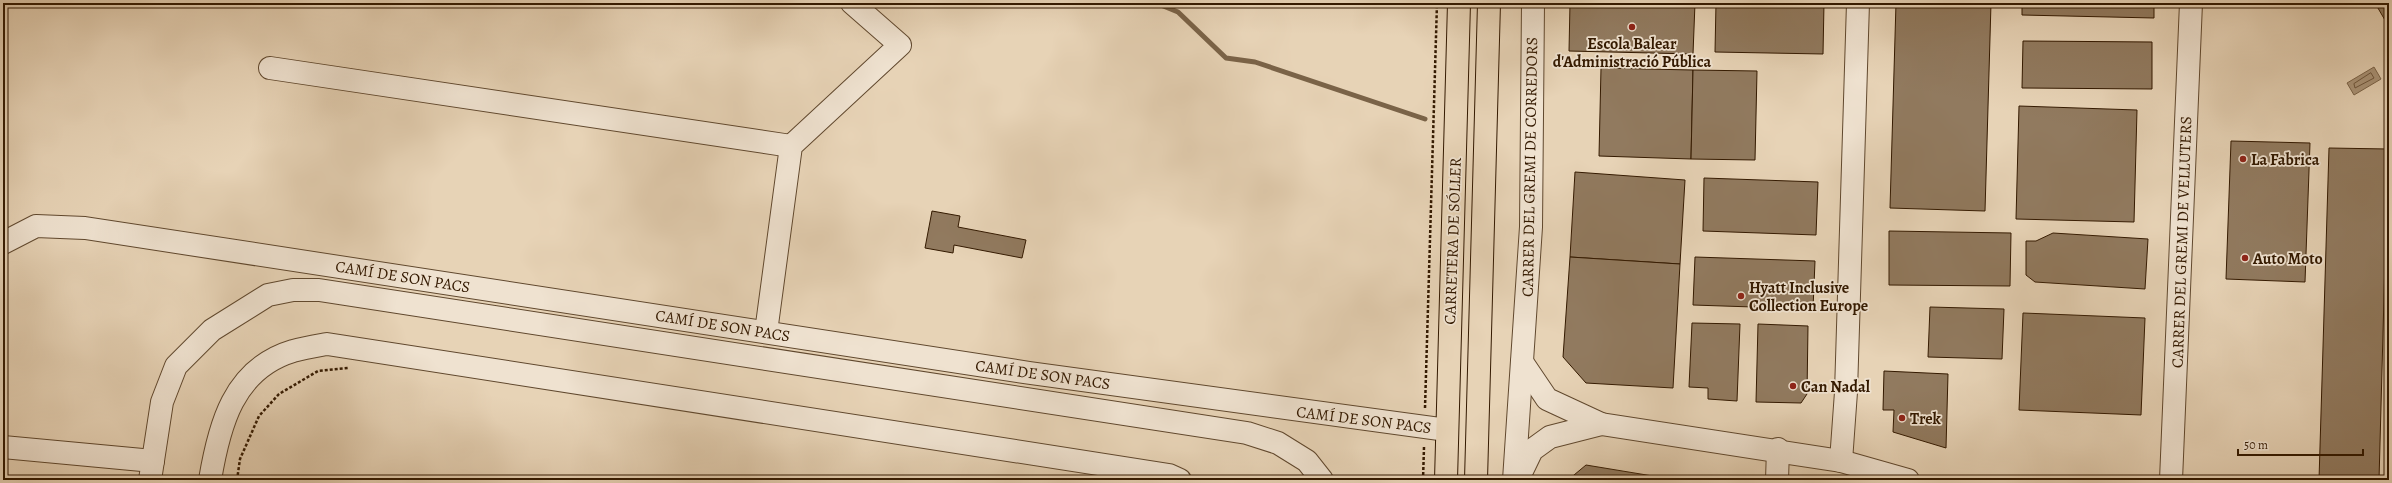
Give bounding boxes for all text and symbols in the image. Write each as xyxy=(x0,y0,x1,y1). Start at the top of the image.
marker: Escola Balear d'Administració Pública xyxy=(1627,22,1637,32)
place label: Escola Balear d'Administració Pública xyxy=(1553,33,1711,73)
street label: CARRER DEL GREMI DE CORREDORS xyxy=(1517,37,1543,297)
street label: CARRER DEL GREMI DE VELLUTERS xyxy=(2167,116,2197,368)
place label: La Fabrica xyxy=(2251,149,2320,171)
marker: La Fabrica xyxy=(2238,154,2248,164)
street label: CARRETERA DE SÓLLER xyxy=(1439,157,1467,325)
place label: Auto Moto xyxy=(2252,248,2323,270)
marker: Auto Moto xyxy=(2240,253,2250,263)
street label: CAMÍ DE SON PACS xyxy=(334,255,472,298)
place label: Hyatt Inclusive Collection Europe xyxy=(1749,277,1868,317)
marker: Hyatt Inclusive Collection Europe xyxy=(1736,291,1746,301)
street label: CAMÍ DE SON PACS xyxy=(654,304,792,347)
street label: CAMÍ DE SON PACS xyxy=(974,355,1112,395)
place label: Can Nadal xyxy=(1801,376,1871,398)
marker: Can Nadal xyxy=(1788,381,1798,391)
street label: CAMÍ DE SON PACS xyxy=(1295,401,1433,439)
place label: Trek xyxy=(1910,408,1942,430)
marker: Trek xyxy=(1897,413,1907,423)
scale bar xyxy=(2238,431,2363,457)
text: 50 m xyxy=(2244,437,2268,453)

